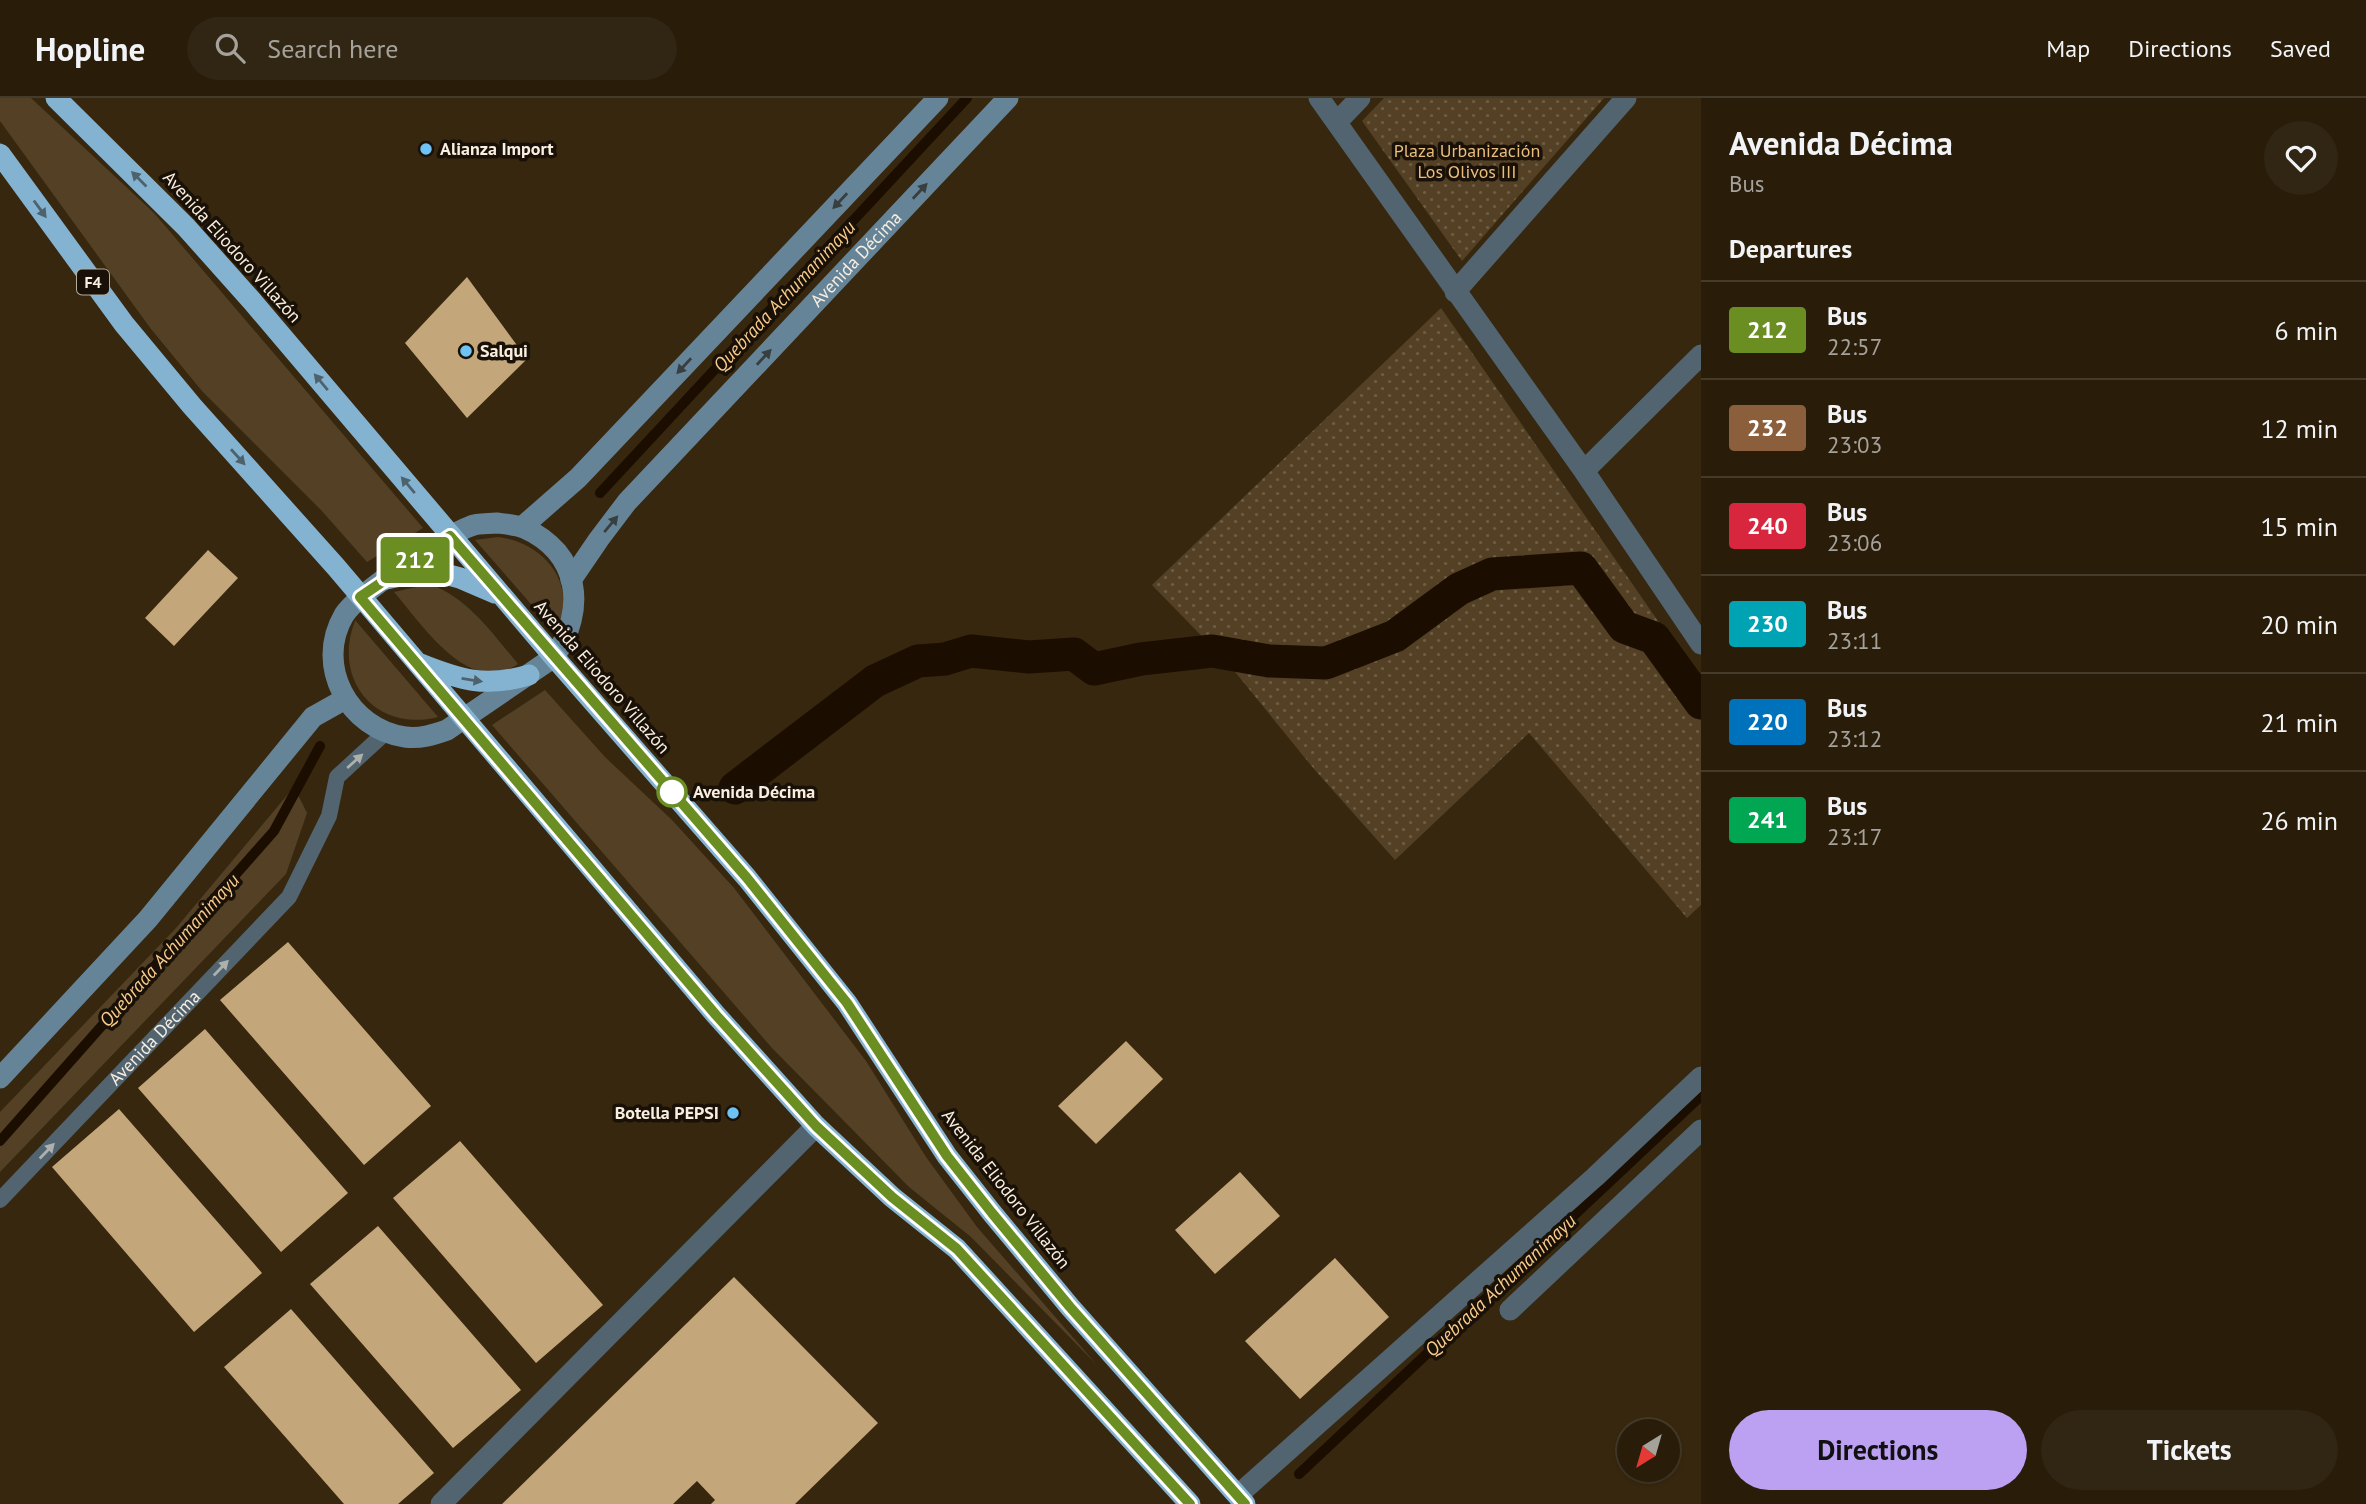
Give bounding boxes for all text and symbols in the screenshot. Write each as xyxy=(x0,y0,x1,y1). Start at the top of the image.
search box xyxy=(187,17,677,80)
text: Hopline xyxy=(35,27,145,70)
icon: search xyxy=(211,29,249,67)
text: Search here xyxy=(267,32,398,65)
text: Map xyxy=(2046,33,2090,64)
text: Directions xyxy=(2128,33,2232,64)
text: Saved xyxy=(2270,33,2331,64)
text: Avenida Décima xyxy=(1729,121,1953,164)
button: heart xyxy=(2264,121,2338,195)
place label: Alianza Import xyxy=(440,137,554,160)
park label: Plaza Urbanización Los Olivos III xyxy=(1394,139,1540,183)
marker: Alianza Import xyxy=(418,141,434,157)
street label: Avenida Eliodoro Villazón xyxy=(158,166,307,327)
text: Bus xyxy=(1729,169,1765,198)
one-way arrow xyxy=(130,170,147,187)
one-way arrow xyxy=(912,183,928,200)
one-way arrow xyxy=(833,192,849,209)
one-way arrow xyxy=(33,200,47,218)
street label: Avenida Décima xyxy=(805,206,906,311)
water label: Quebrada Achumanimayu xyxy=(708,215,861,377)
text: Departures xyxy=(1729,232,1852,265)
road number: F4 xyxy=(77,270,109,294)
text: Bus xyxy=(1827,299,1867,332)
text: 212 xyxy=(1747,314,1788,345)
text: 6 min xyxy=(2275,314,2338,347)
text: 22:57 xyxy=(1827,332,1882,361)
place label: Salqui xyxy=(480,339,528,362)
marker: Salqui xyxy=(458,343,474,359)
one-way arrow xyxy=(756,349,772,366)
one-way arrow xyxy=(676,358,692,375)
one-way arrow xyxy=(314,374,329,391)
text: Bus xyxy=(1827,397,1867,430)
text: 232 xyxy=(1747,412,1788,443)
text: 12 min xyxy=(2260,412,2338,445)
text: 23:03 xyxy=(1827,430,1882,459)
one-way arrow xyxy=(230,448,245,465)
one-way arrow xyxy=(400,476,415,494)
text: Bus xyxy=(1827,495,1867,528)
text: 240 xyxy=(1747,510,1788,541)
text: 15 min xyxy=(2260,510,2338,543)
one-way arrow xyxy=(603,516,618,534)
text: 23:06 xyxy=(1827,528,1882,557)
line badge: 212 xyxy=(375,537,455,583)
text: 212 xyxy=(395,544,435,575)
text: Bus xyxy=(1827,593,1867,626)
street label: Avenida Eliodoro Villazón xyxy=(529,595,675,758)
text: 230 xyxy=(1747,608,1788,639)
text: 20 min xyxy=(2260,608,2338,641)
text: 23:11 xyxy=(1827,626,1882,655)
one-way arrow xyxy=(461,675,483,686)
text: Bus xyxy=(1827,691,1867,724)
text: 220 xyxy=(1747,706,1788,737)
text: 21 min xyxy=(2260,706,2338,739)
text: 23:12 xyxy=(1827,724,1882,753)
one-way arrow xyxy=(346,754,363,770)
marker: Avenida Décima xyxy=(657,777,687,807)
place label: Avenida Décima xyxy=(693,780,815,803)
text: Bus xyxy=(1827,789,1867,822)
text: 241 xyxy=(1747,804,1788,835)
text: 26 min xyxy=(2260,804,2338,837)
text: 23:17 xyxy=(1827,822,1882,851)
water label: Quebrada Achumanimayu xyxy=(94,868,244,1032)
one-way arrow xyxy=(212,960,228,977)
street label: Avenida Décima xyxy=(103,985,205,1090)
place label: Botella PEPSI xyxy=(615,1101,719,1124)
street label: Avenida Eliodoro Villazón xyxy=(937,1104,1076,1273)
marker: Botella PEPSI xyxy=(725,1105,741,1121)
one-way arrow xyxy=(39,1142,55,1160)
water label: Quebrada Achumanimayu xyxy=(1419,1208,1581,1361)
button: Directions xyxy=(1729,1410,2027,1490)
button: Tickets xyxy=(2041,1410,2338,1490)
north arrow xyxy=(1617,1419,1680,1482)
map controls xyxy=(1617,1419,1680,1482)

